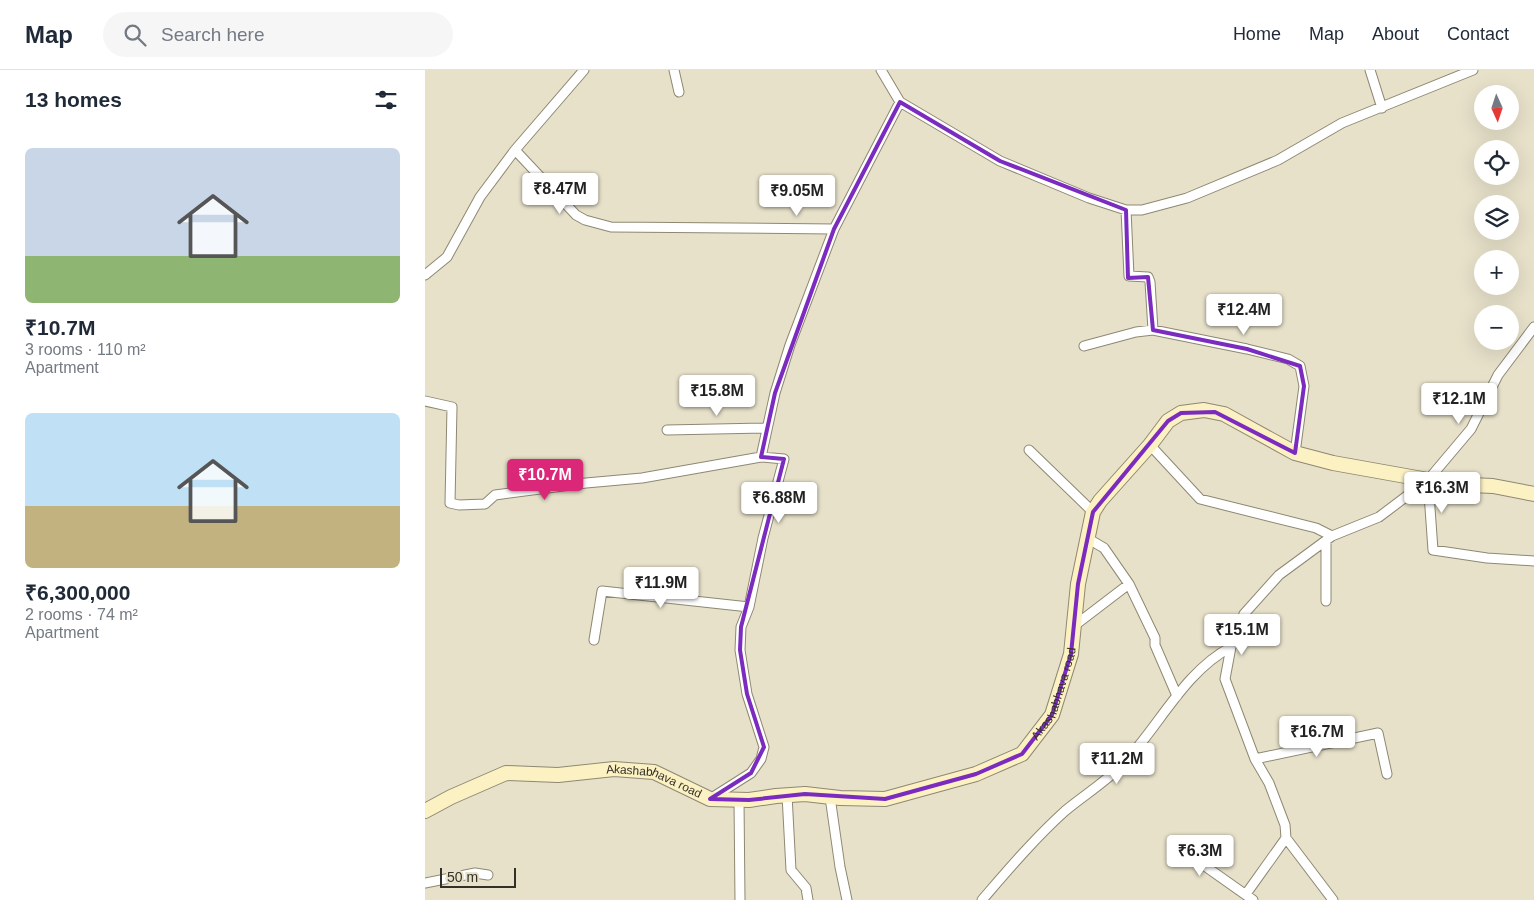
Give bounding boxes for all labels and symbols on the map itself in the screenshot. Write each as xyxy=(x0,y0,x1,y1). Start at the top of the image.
north arrow xyxy=(1474,85,1519,130)
pin: ₹8.47M xyxy=(519,172,601,215)
pin: ₹9.05M xyxy=(756,174,838,217)
pin: ₹12.4M xyxy=(1203,294,1285,336)
pin: ₹15.8M xyxy=(676,374,758,417)
pin: ₹12.1M xyxy=(1418,382,1500,425)
pin: ₹10.7M xyxy=(504,458,586,501)
pin: ₹16.3M xyxy=(1401,472,1483,514)
pin: ₹6.88M xyxy=(738,482,820,524)
pin: ₹11.9M xyxy=(620,566,702,609)
pin: ₹15.1M xyxy=(1201,614,1283,656)
street label: Akashabhava road xyxy=(1028,647,1079,743)
pin: ₹16.7M xyxy=(1276,716,1358,758)
pin: ₹11.2M xyxy=(1076,742,1158,785)
street label: Akashabhava road xyxy=(605,762,704,801)
pin: ₹6.3M xyxy=(1165,834,1235,877)
scale bar xyxy=(440,865,516,888)

